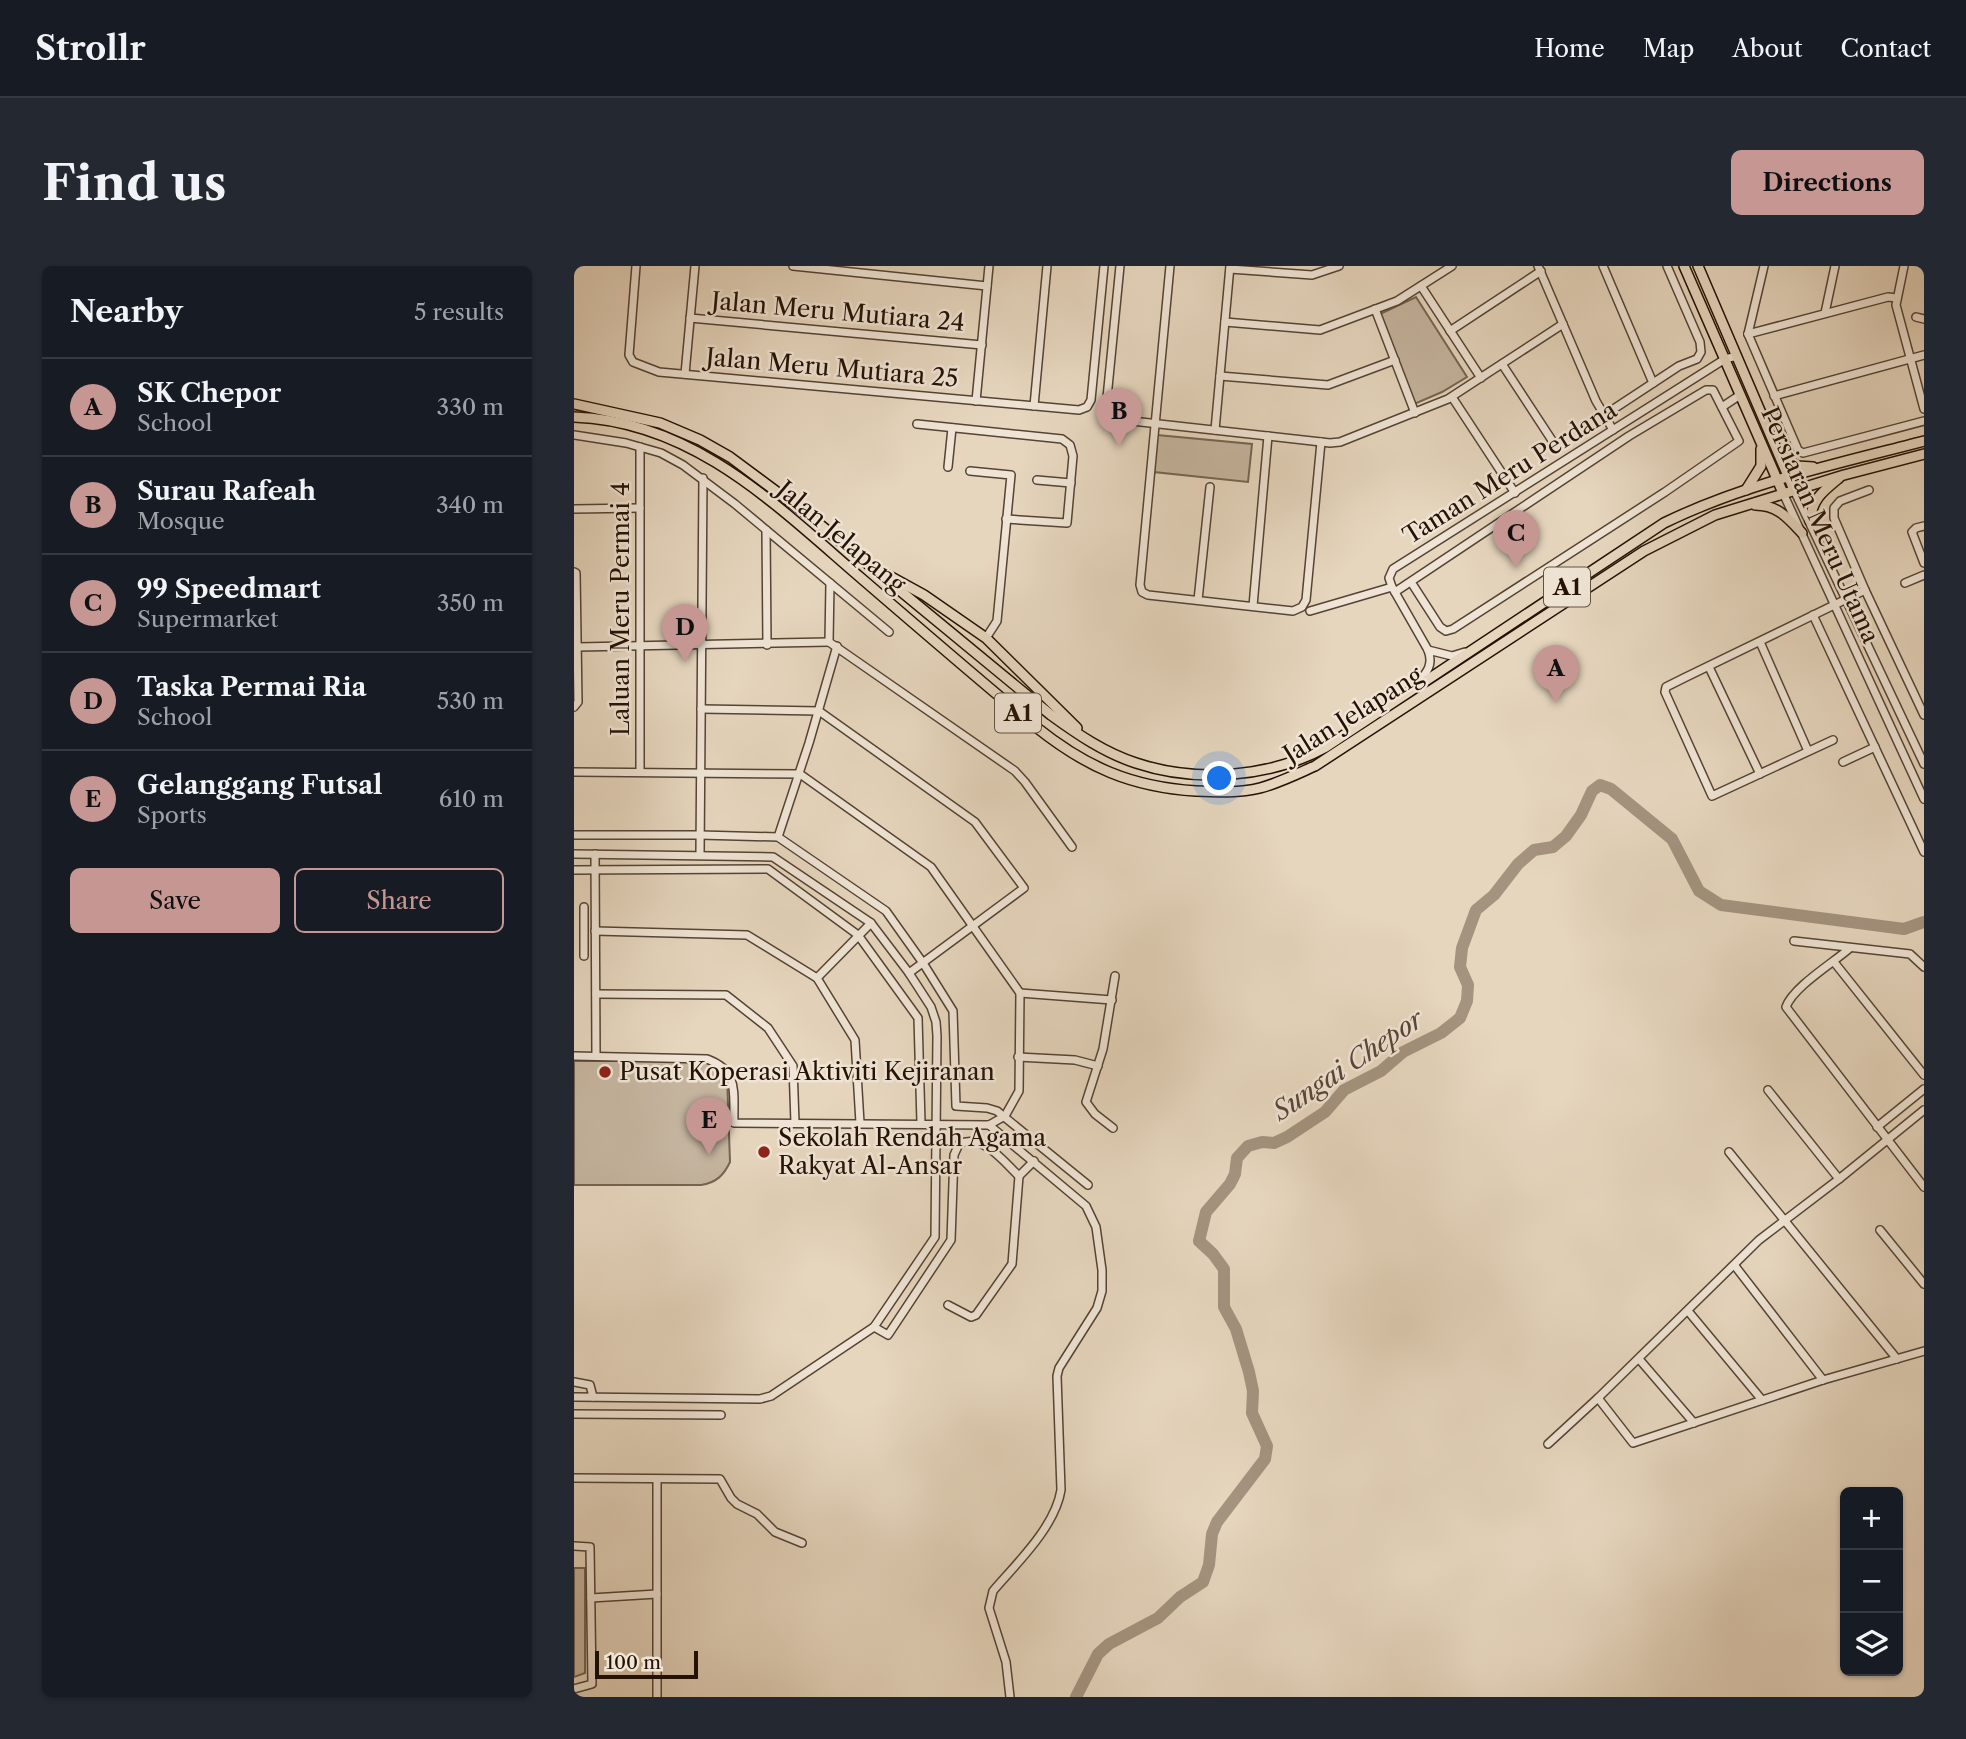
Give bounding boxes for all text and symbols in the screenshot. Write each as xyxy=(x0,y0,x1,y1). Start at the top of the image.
text: Strollr xyxy=(35,28,146,69)
text: Home xyxy=(1534,34,1605,63)
text: Map xyxy=(1643,34,1694,63)
text: About xyxy=(1732,34,1803,63)
text: Contact xyxy=(1841,34,1931,63)
button: Directions xyxy=(1731,150,1924,215)
text: Find us xyxy=(42,152,226,213)
street label: Jalan Meru Mutiara 24 xyxy=(706,286,966,337)
text: Nearby xyxy=(70,293,183,330)
text: 5 results xyxy=(414,298,504,326)
street label: Jalan Meru Mutiara 25 xyxy=(701,342,959,393)
text: SK Chepor xyxy=(137,377,281,409)
pin: B xyxy=(1096,388,1142,446)
text: A xyxy=(84,393,102,421)
text: 330 m xyxy=(437,393,504,421)
street label: Taman Meru Perdana xyxy=(1397,395,1622,550)
street label: Persiaran Meru Utama xyxy=(1755,402,1886,648)
text: School xyxy=(137,409,212,437)
street label: Jalan Jelapang xyxy=(768,472,912,599)
text: Surau Rafeah xyxy=(137,475,316,507)
street label: Laluan Meru Permai 4 xyxy=(606,482,635,736)
text: B xyxy=(84,491,102,519)
text: 340 m xyxy=(436,491,504,519)
text: Mosque xyxy=(137,507,225,535)
pin: C xyxy=(1493,510,1539,568)
road number: A1 xyxy=(1544,568,1590,606)
text: 99 Speedmart xyxy=(137,573,321,605)
text: C xyxy=(84,589,102,617)
text: 350 m xyxy=(437,589,504,617)
pin: D xyxy=(662,604,708,662)
text: Supermarket xyxy=(137,605,278,633)
pin: A xyxy=(1533,645,1579,703)
street label: Jalan Jelapang xyxy=(1274,660,1428,771)
text: Taska Permai Ria xyxy=(137,671,367,703)
text: D xyxy=(83,687,103,715)
text: 530 m xyxy=(437,687,504,715)
road number: A1 xyxy=(995,694,1041,732)
text: School xyxy=(137,703,212,731)
your location xyxy=(1202,761,1236,795)
text: Gelanggang Futsal xyxy=(137,769,382,801)
text: E xyxy=(85,785,101,813)
text: 610 m xyxy=(439,785,504,813)
text: Sports xyxy=(137,801,207,829)
button: Save xyxy=(70,868,280,933)
button: Share xyxy=(294,868,504,933)
water label: Sungai Chepor xyxy=(1265,1002,1431,1128)
place label: Pusat Koperasi Aktiviti Kejiranan xyxy=(619,1057,995,1086)
marker: Pusat Koperasi Aktiviti Kejiranan xyxy=(597,1064,613,1080)
pin: E xyxy=(686,1097,732,1155)
place label: Sekolah Rendah Agama Rakyat Al-Ansar xyxy=(778,1123,1047,1180)
marker: Sekolah Rendah Agama Rakyat Al-Ansar xyxy=(756,1144,772,1160)
map controls xyxy=(1840,1487,1903,1676)
button: + xyxy=(1840,1487,1903,1550)
button: − xyxy=(1840,1550,1903,1613)
button: layers xyxy=(1840,1613,1903,1676)
scale bar xyxy=(595,1648,698,1680)
text: 100 m xyxy=(606,1651,661,1674)

